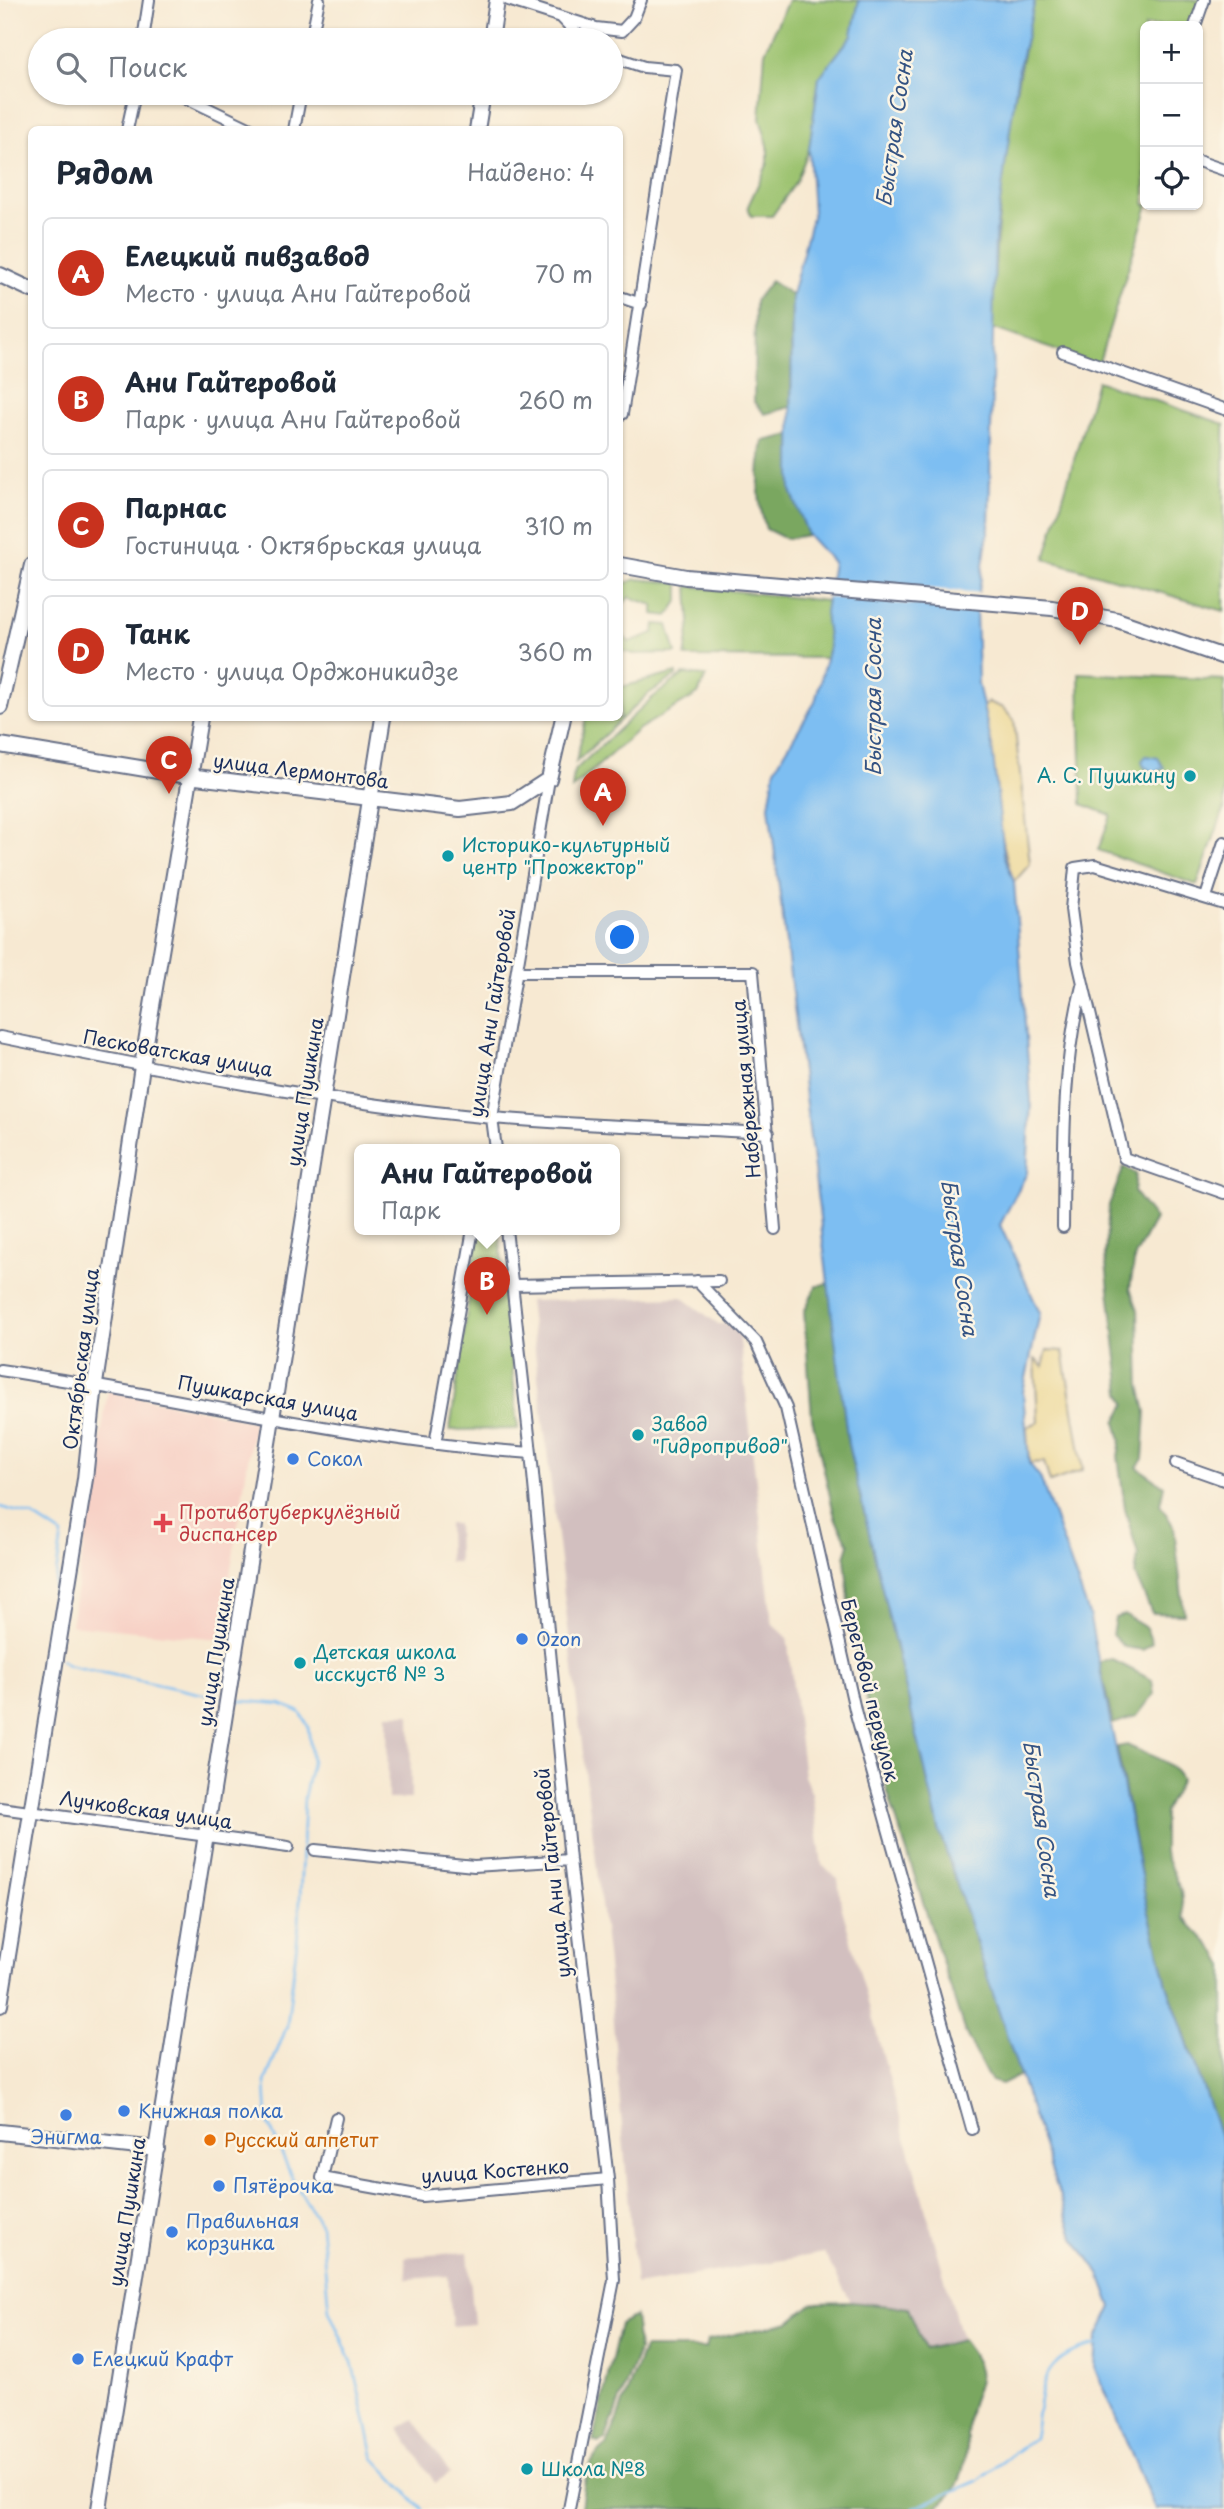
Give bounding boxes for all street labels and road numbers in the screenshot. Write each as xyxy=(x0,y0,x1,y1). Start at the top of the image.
street label: улица Лермонтова xyxy=(212,745,391,795)
street label: улица Ани Гайтеровой xyxy=(461,906,521,1119)
street label: Набережная улица xyxy=(723,999,767,1180)
street label: улица Пушкина xyxy=(278,1015,330,1168)
street label: Песковатская улица xyxy=(81,1022,275,1082)
street label: Октябрьская улица xyxy=(55,1266,105,1451)
street label: Пушкарская улица xyxy=(176,1367,361,1427)
street label: улица Пушкина xyxy=(189,1575,241,1728)
street label: Береговой переулок xyxy=(835,1595,907,1785)
street label: улица Ани Гайтеровой xyxy=(527,1767,577,1980)
street label: Лучковская улица xyxy=(58,1783,234,1835)
street label: улица Пушкина xyxy=(100,2135,152,2288)
street label: улица Костенко xyxy=(420,2151,570,2189)

